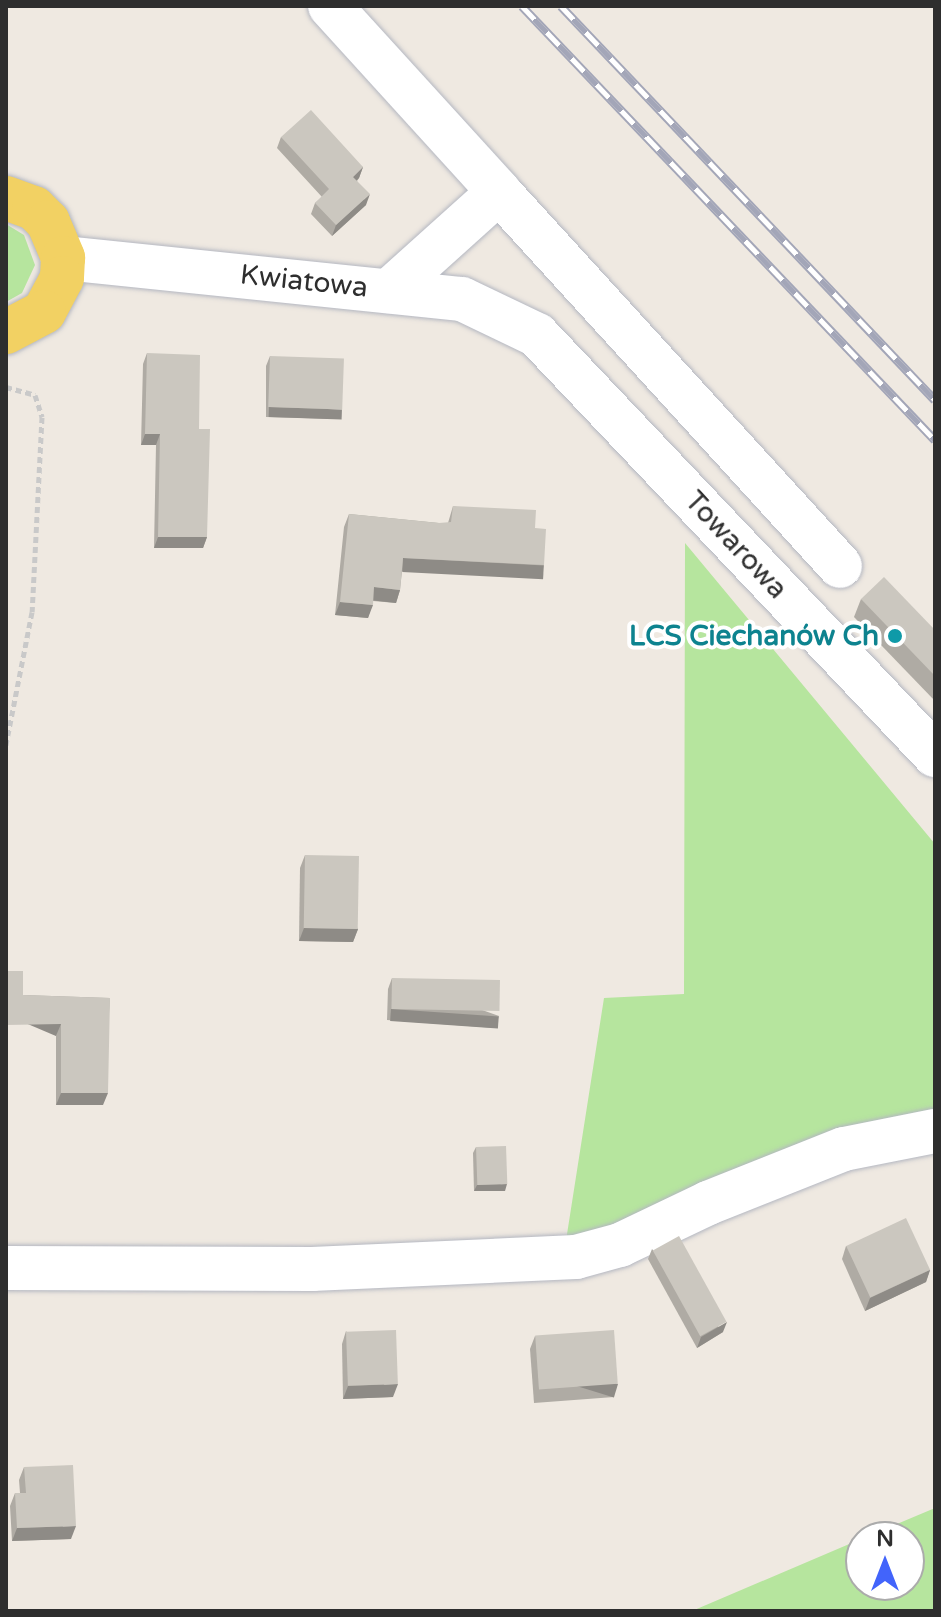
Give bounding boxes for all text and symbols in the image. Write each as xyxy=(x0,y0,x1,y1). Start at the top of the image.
street label: Kwiatowa xyxy=(238,258,370,304)
street label: Towarowa xyxy=(678,484,794,606)
place label: LCS Ciechanów Ch xyxy=(629,619,879,653)
marker: LCS Ciechanów Ch xyxy=(886,627,904,645)
north arrow xyxy=(845,1521,925,1601)
text: N xyxy=(876,1526,894,1552)

